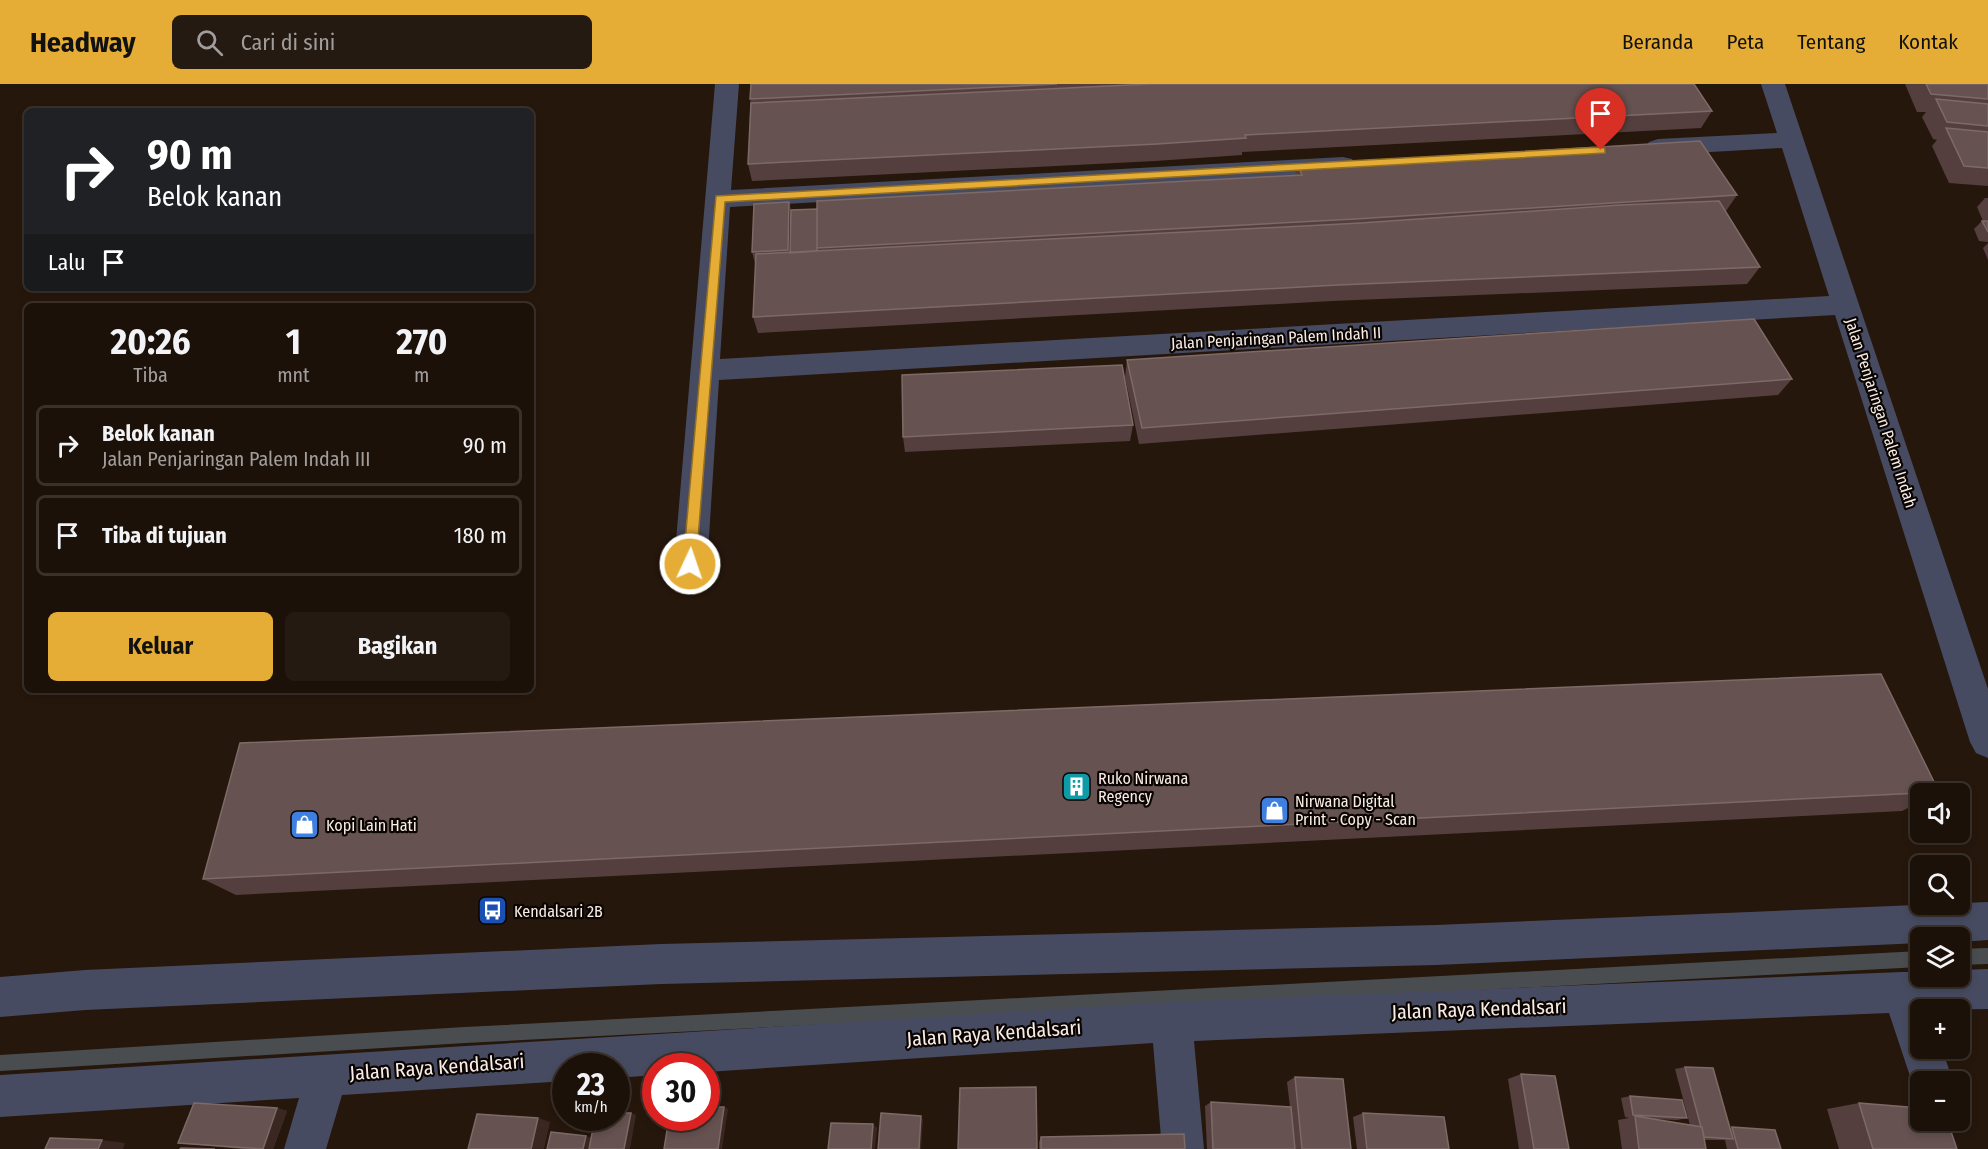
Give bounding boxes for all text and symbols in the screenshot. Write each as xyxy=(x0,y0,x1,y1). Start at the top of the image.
search box xyxy=(172,15,592,69)
text: Headway xyxy=(30,26,136,59)
icon: search xyxy=(193,26,226,59)
text: Cari di sini xyxy=(241,29,335,56)
text: Beranda xyxy=(1622,29,1694,55)
text: Peta xyxy=(1727,29,1764,55)
text: Tentang xyxy=(1797,29,1865,55)
text: Kontak xyxy=(1898,29,1958,55)
pin xyxy=(1575,88,1626,150)
icon: arrive xyxy=(1584,97,1617,130)
text: 90 m xyxy=(147,130,232,180)
icon: right xyxy=(48,132,126,210)
text: Belok kanan xyxy=(147,181,282,213)
icon: arrive xyxy=(97,246,130,279)
text: Lalu xyxy=(48,249,85,276)
street label: Jalan Penjaringan Palem Indah xyxy=(1841,316,1921,510)
text: 20:26 xyxy=(111,320,191,364)
text: 1 xyxy=(286,320,301,364)
text: 270 xyxy=(396,320,447,364)
street label: Jalan Penjaringan Palem Indah II xyxy=(1170,323,1382,353)
text: Tiba xyxy=(133,363,168,387)
text: mnt xyxy=(277,363,310,387)
text: m xyxy=(414,363,430,387)
text: Belok kanan xyxy=(102,420,215,447)
icon: right xyxy=(51,429,84,462)
text: 90 m xyxy=(463,432,507,459)
text: Jalan Penjaringan Palem Indah III xyxy=(102,447,370,471)
icon: arrive xyxy=(51,519,84,552)
text: Tiba di tujuan xyxy=(102,522,227,549)
text: 180 m xyxy=(454,522,507,549)
position arrow xyxy=(658,532,722,596)
button: Keluar xyxy=(48,612,273,681)
button: Bagikan xyxy=(285,612,510,681)
place label: Ruko Nirwana Regency xyxy=(1098,769,1188,806)
building icon: Ruko Nirwana Regency xyxy=(1061,771,1093,803)
map controls xyxy=(1910,783,1970,1131)
button: sound xyxy=(1910,783,1970,843)
place label: Nirwana Digital Print - Copy - Scan xyxy=(1295,792,1416,829)
shop icon: Nirwana Digital Print - Copy - Scan xyxy=(1258,794,1290,826)
shop icon: Kopi Lain Hati xyxy=(289,809,321,841)
place label: Kopi Lain Hati xyxy=(326,816,417,835)
button: search xyxy=(1910,855,1970,915)
bus stop icon: Kendalsari 2B xyxy=(477,895,509,927)
place label: Kendalsari 2B xyxy=(514,902,603,921)
button: layers xyxy=(1910,927,1970,987)
street label: Jalan Raya Kendalsari xyxy=(1391,994,1567,1024)
button: + xyxy=(1910,999,1970,1059)
street label: Jalan Raya Kendalsari xyxy=(906,1015,1082,1051)
street label: Jalan Raya Kendalsari xyxy=(349,1049,525,1085)
speed limit sign: 30 xyxy=(642,1053,720,1131)
text: 23 xyxy=(577,1067,605,1103)
button: − xyxy=(1910,1071,1970,1131)
text: km/h xyxy=(574,1098,608,1116)

